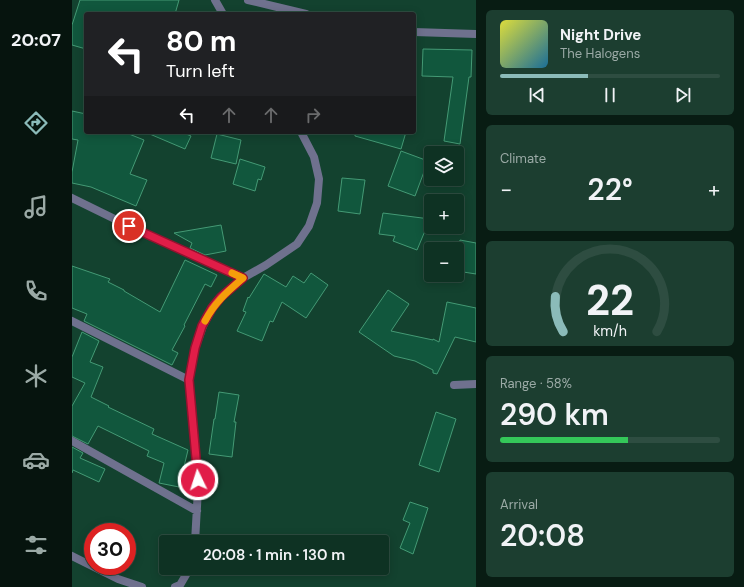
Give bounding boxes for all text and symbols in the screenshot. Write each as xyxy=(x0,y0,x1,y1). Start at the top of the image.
text: 80 m xyxy=(166,23,236,60)
text: Night Drive xyxy=(560,25,641,45)
text: 20:07 xyxy=(11,28,61,52)
icon: left xyxy=(100,28,152,80)
text: The Halogens xyxy=(560,45,640,62)
text: Turn left xyxy=(166,59,235,83)
icon: previous xyxy=(526,84,548,106)
icon: pause xyxy=(599,84,621,106)
icon: next xyxy=(672,84,694,106)
icon: left xyxy=(176,104,198,126)
icon: ahead xyxy=(218,104,240,126)
icon: ahead xyxy=(260,104,282,126)
icon: right xyxy=(302,104,324,126)
icon: directions xyxy=(22,109,50,137)
map controls xyxy=(424,146,464,282)
button: layers xyxy=(424,146,464,186)
text: Climate xyxy=(500,150,546,167)
text: 22° xyxy=(587,170,633,209)
text: − xyxy=(500,175,512,204)
text: + xyxy=(708,175,720,204)
icon: music xyxy=(22,193,50,221)
button: + xyxy=(424,194,464,234)
pin xyxy=(112,209,146,243)
icon: arrive xyxy=(118,215,140,237)
button: − xyxy=(424,242,464,282)
text: 22 xyxy=(586,273,634,327)
icon: phone xyxy=(22,277,50,305)
text: km/h xyxy=(593,321,627,339)
icon: climate xyxy=(22,362,50,390)
text: Range · 58% xyxy=(500,375,572,392)
text: 290 km xyxy=(500,395,609,434)
icon: car xyxy=(22,446,50,474)
position arrow xyxy=(177,459,219,501)
text: Arrival xyxy=(500,496,538,513)
text: 20:08 xyxy=(500,516,585,555)
speed limit sign: 30 xyxy=(84,523,136,575)
icon: filters xyxy=(22,531,50,559)
text: 20:08 · 1 min · 130 m xyxy=(203,545,345,565)

